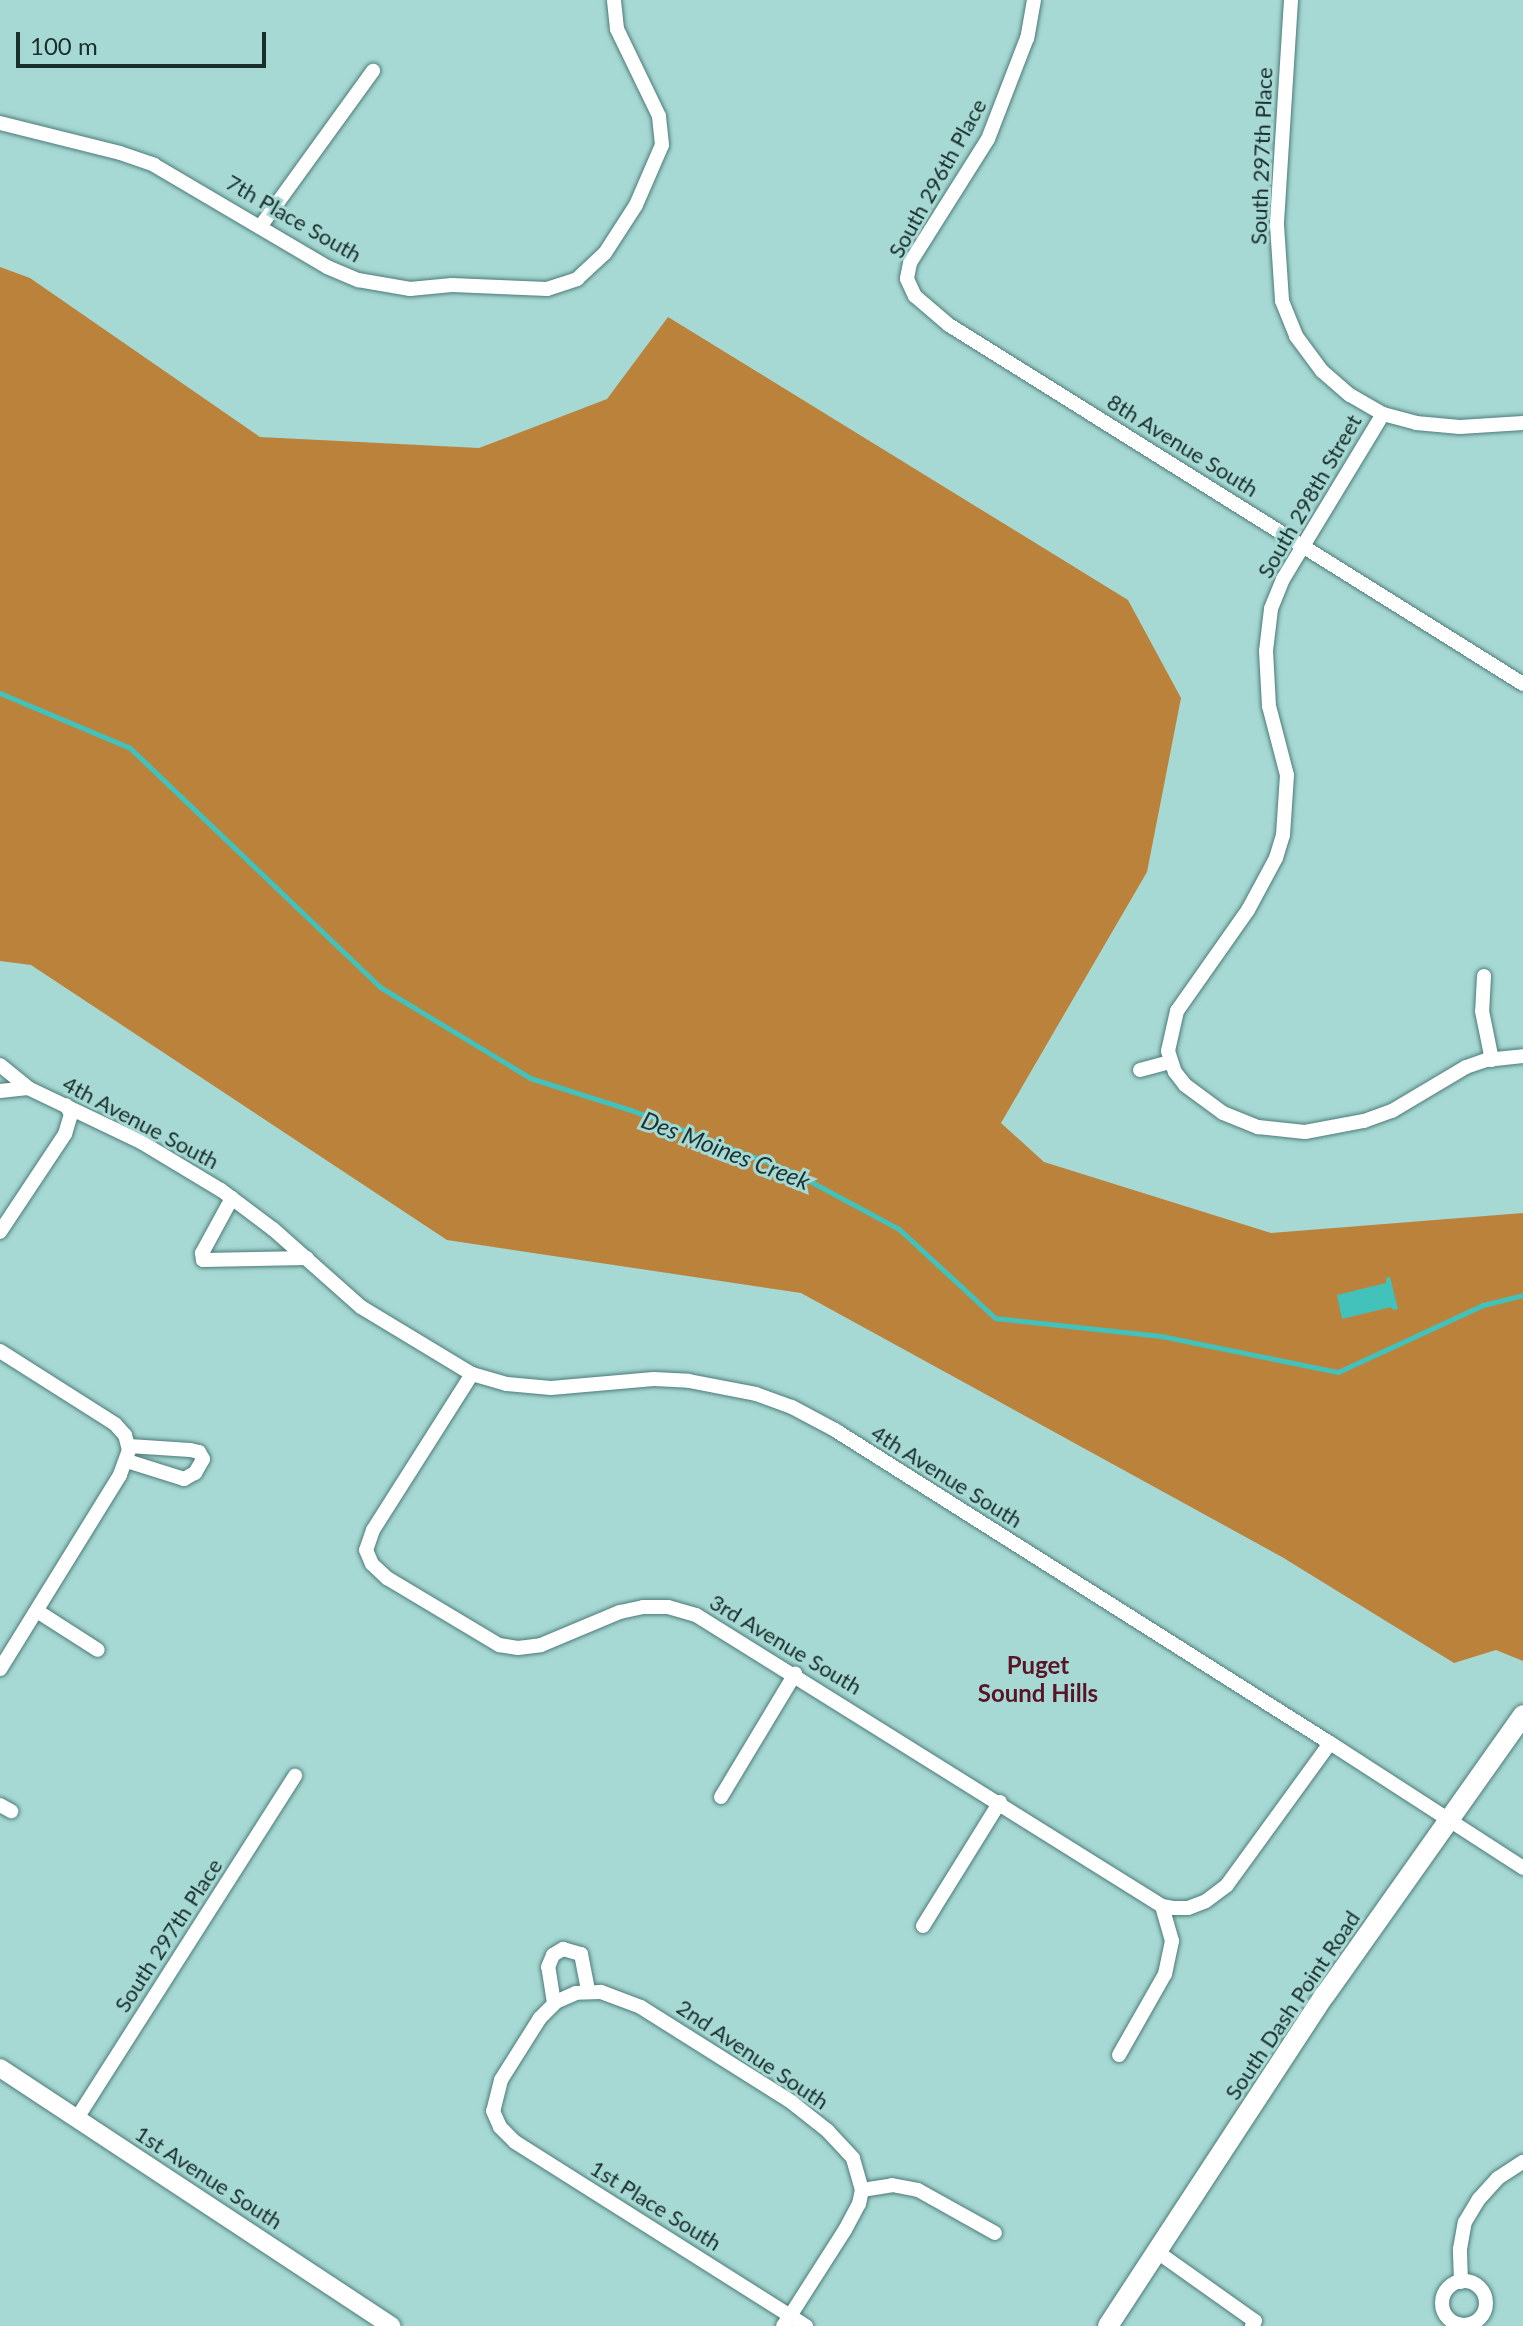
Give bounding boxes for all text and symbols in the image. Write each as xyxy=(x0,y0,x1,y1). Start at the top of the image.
scale bar xyxy=(20,16,270,66)
text: 100 m xyxy=(30,31,98,60)
street label: South 297th Place xyxy=(1245,67,1277,245)
street label: South 296th Place xyxy=(882,94,992,262)
street label: 7th Place South xyxy=(222,169,366,267)
street label: 8th Avenue South xyxy=(1102,388,1264,502)
street label: South 298th Street xyxy=(1251,410,1367,582)
street label: 4th Avenue South xyxy=(58,1070,224,1174)
water label: Des Moines Creek xyxy=(638,1105,814,1195)
street label: 4th Avenue South xyxy=(866,1419,1028,1533)
street label: 3rd Avenue South xyxy=(705,1588,867,1700)
district label: Puget Sound Hills xyxy=(978,1651,1098,1707)
street label: South 297th Place xyxy=(109,1853,227,2017)
street label: South Dash Point Road xyxy=(1219,1906,1365,2104)
street label: 2nd Avenue South xyxy=(672,1993,834,2115)
street label: 1st Avenue South xyxy=(130,2119,288,2235)
street label: 1st Place South xyxy=(586,2154,726,2256)

